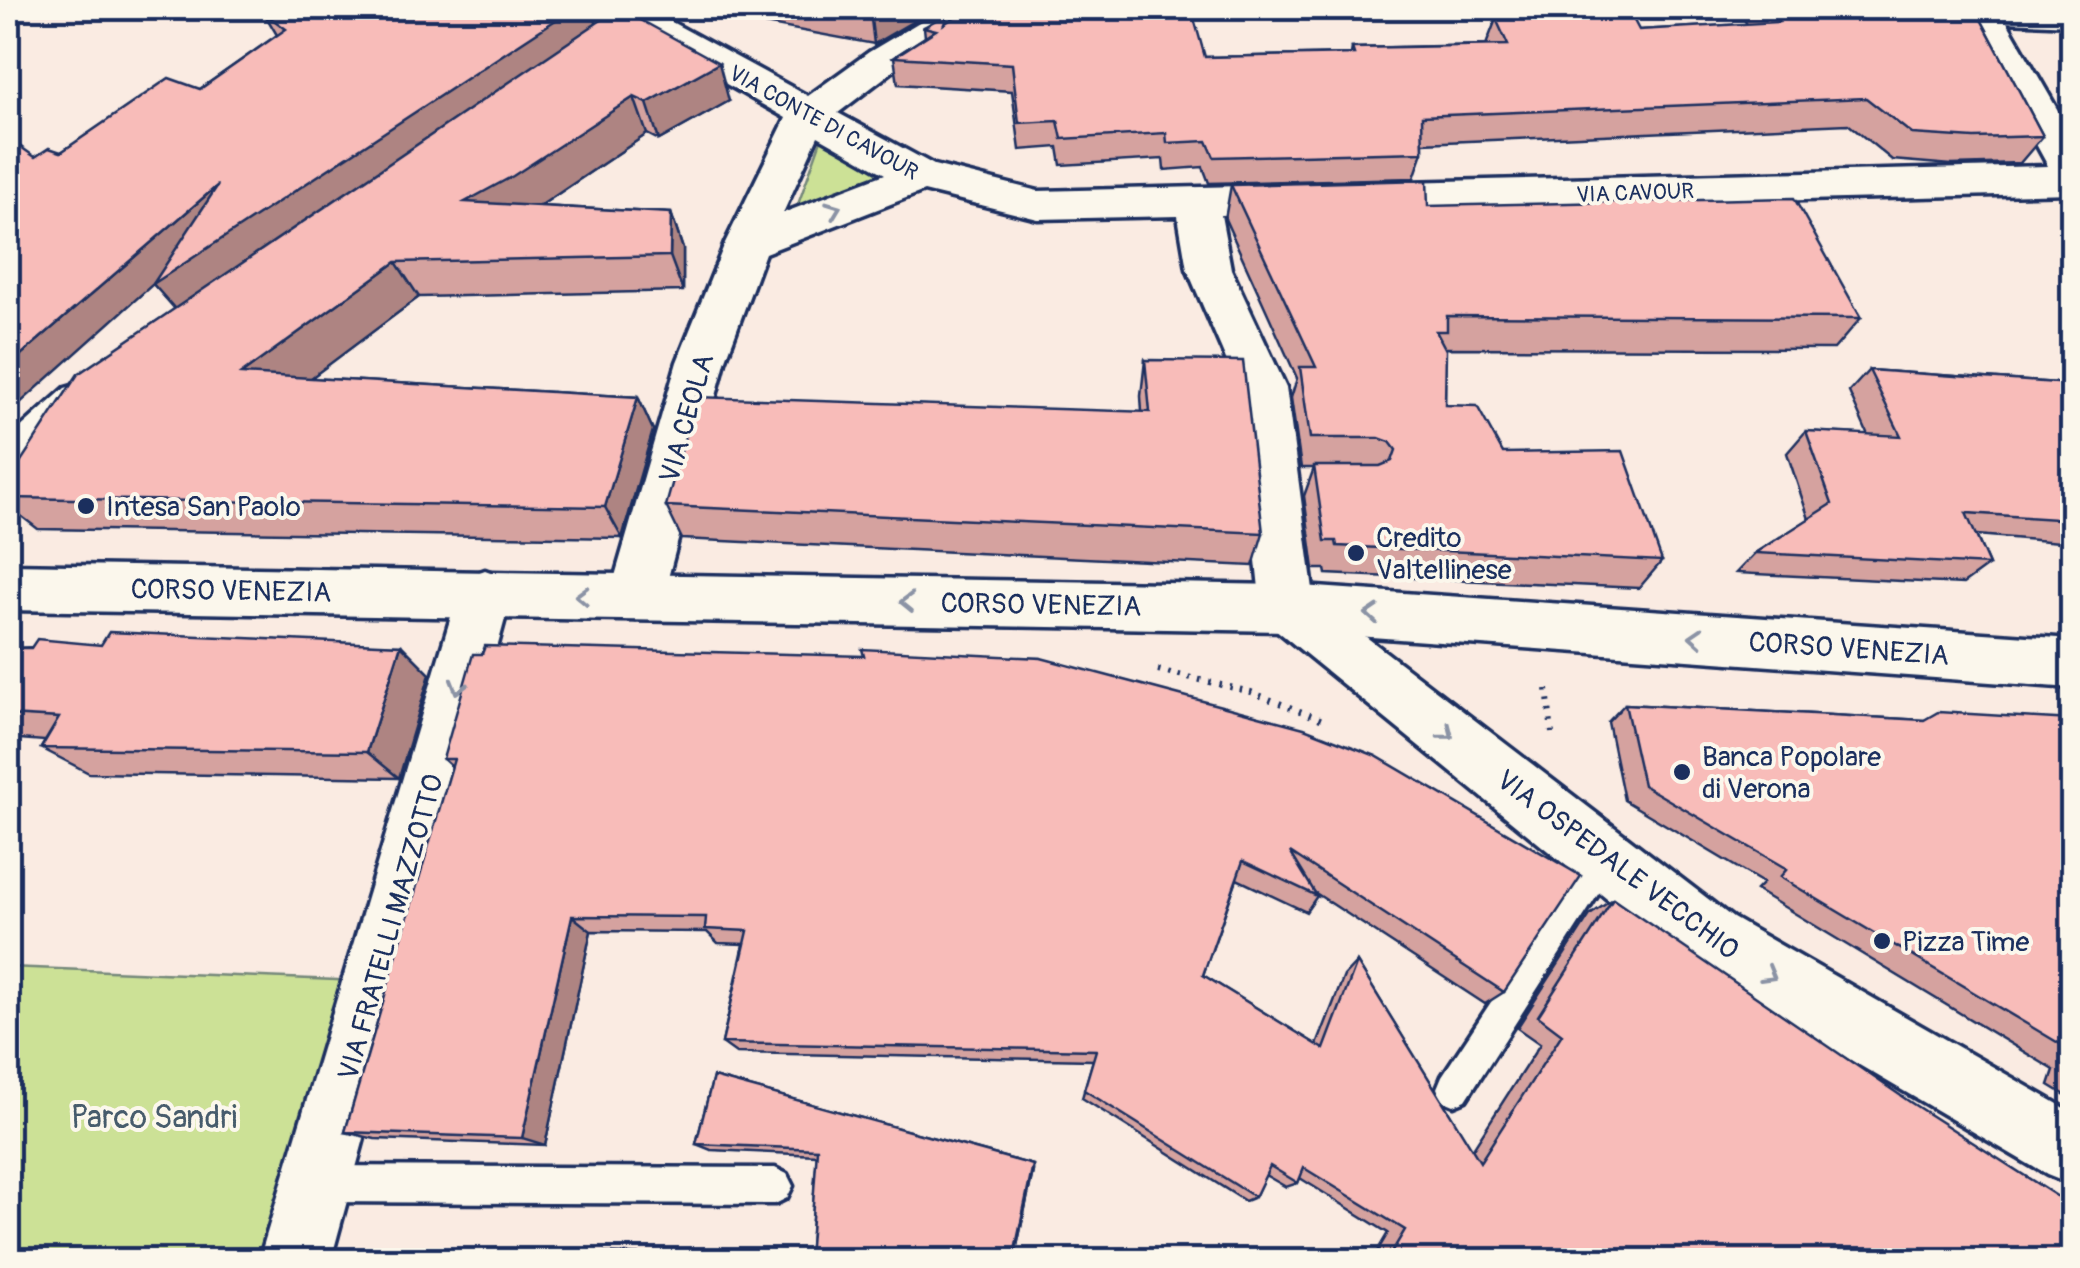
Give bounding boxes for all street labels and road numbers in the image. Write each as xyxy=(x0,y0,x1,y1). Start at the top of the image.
street label: VIA CONTE DI CAVOUR xyxy=(724,59,923,187)
street label: VIA CAVOUR xyxy=(1576,177,1694,209)
street label: VIA CEOLA xyxy=(652,350,723,487)
street label: CORSO VENEZIA xyxy=(130,572,332,611)
street label: CORSO VENEZIA xyxy=(940,586,1142,625)
street label: CORSO VENEZIA xyxy=(1747,625,1950,674)
street label: VIA OSPEDALE VECCHIO xyxy=(1489,763,1745,968)
street label: VIA FRATELLI MAZZOTTO xyxy=(331,770,452,1084)

